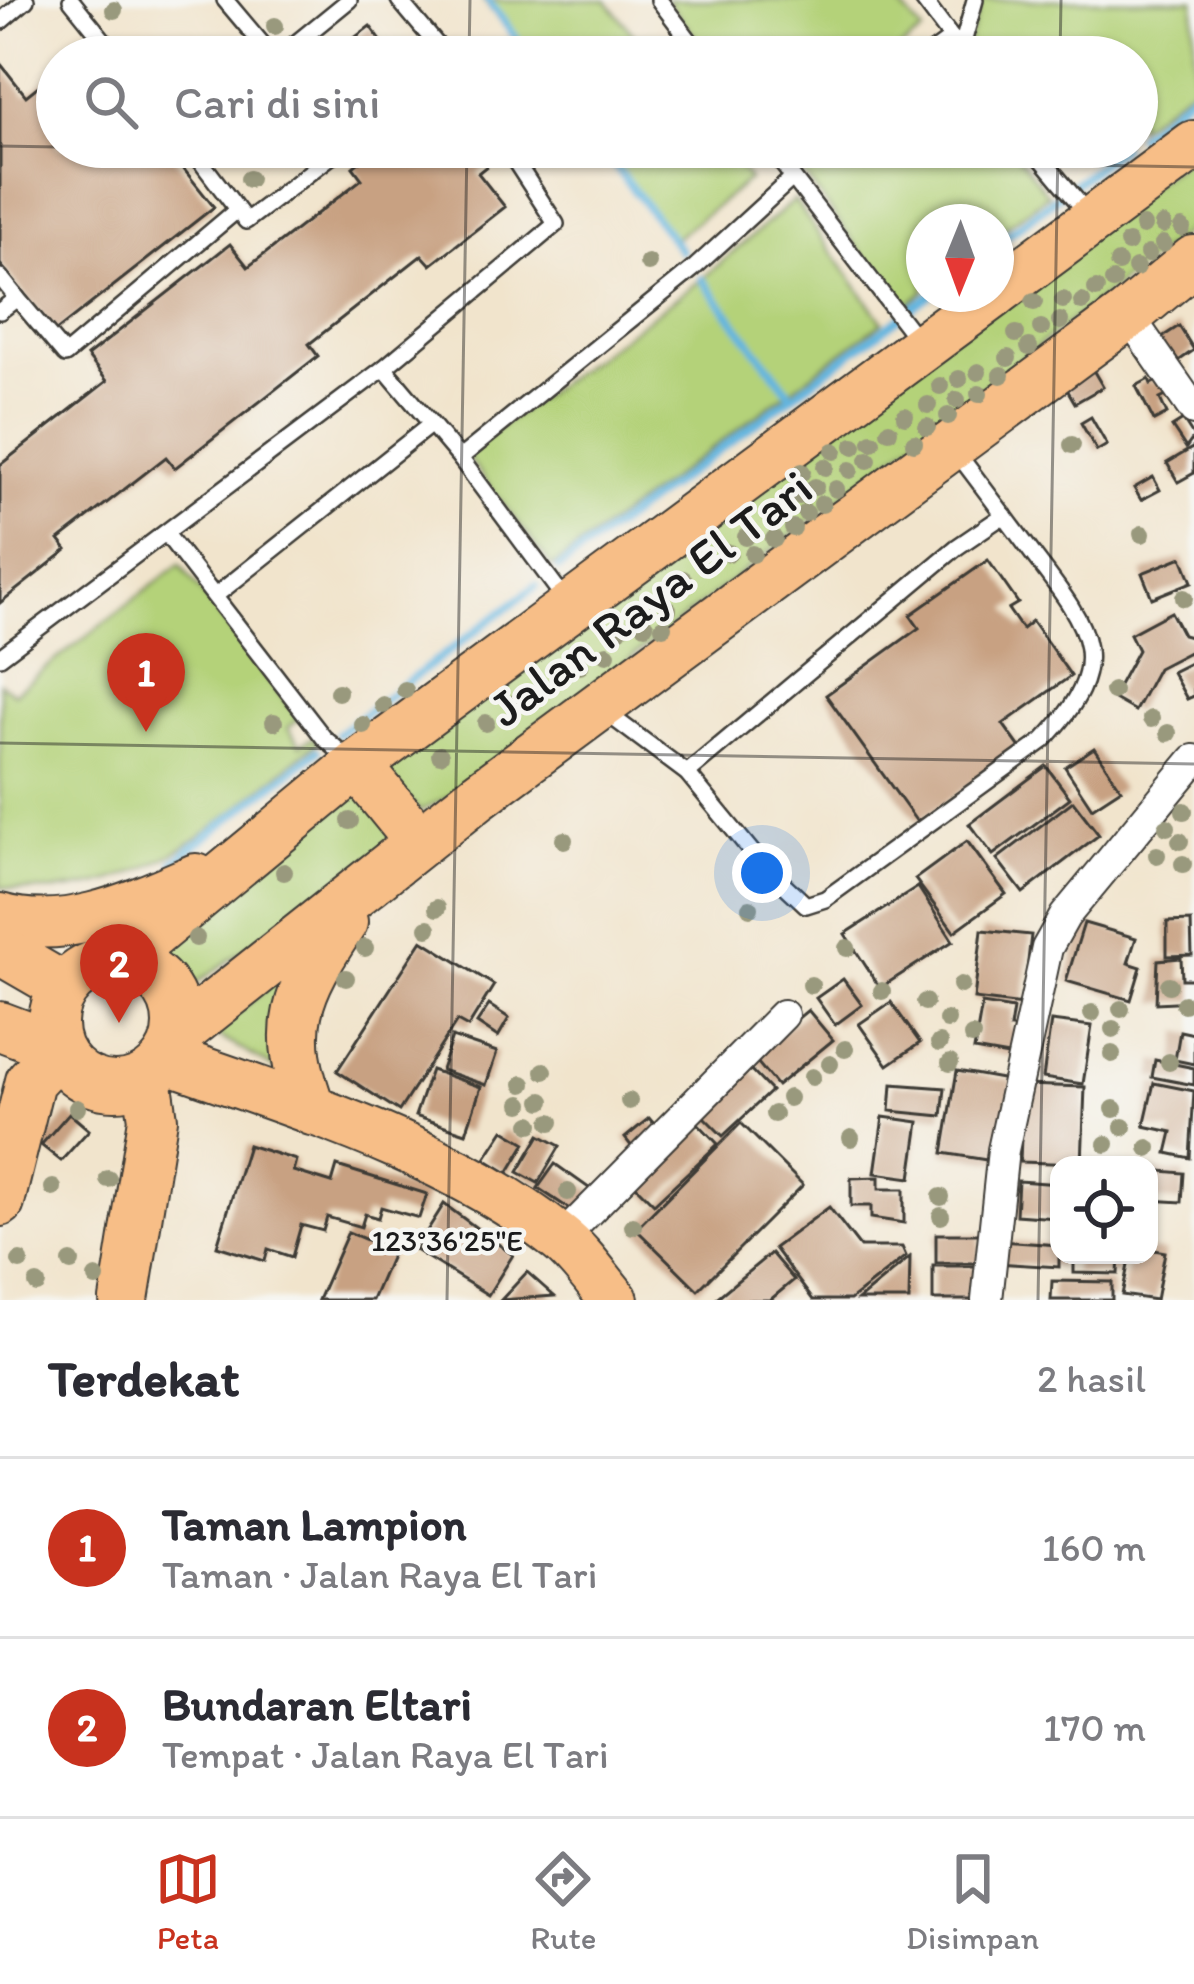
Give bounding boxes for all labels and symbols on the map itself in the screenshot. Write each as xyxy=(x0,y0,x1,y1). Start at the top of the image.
north arrow xyxy=(906,204,1014,312)
street label: Jalan Raya El Tari xyxy=(476,457,824,739)
pin: 1 xyxy=(107,633,185,732)
your location xyxy=(732,843,792,903)
pin: 2 xyxy=(80,924,158,1023)
text: 123°36'25"E xyxy=(371,1222,523,1259)

